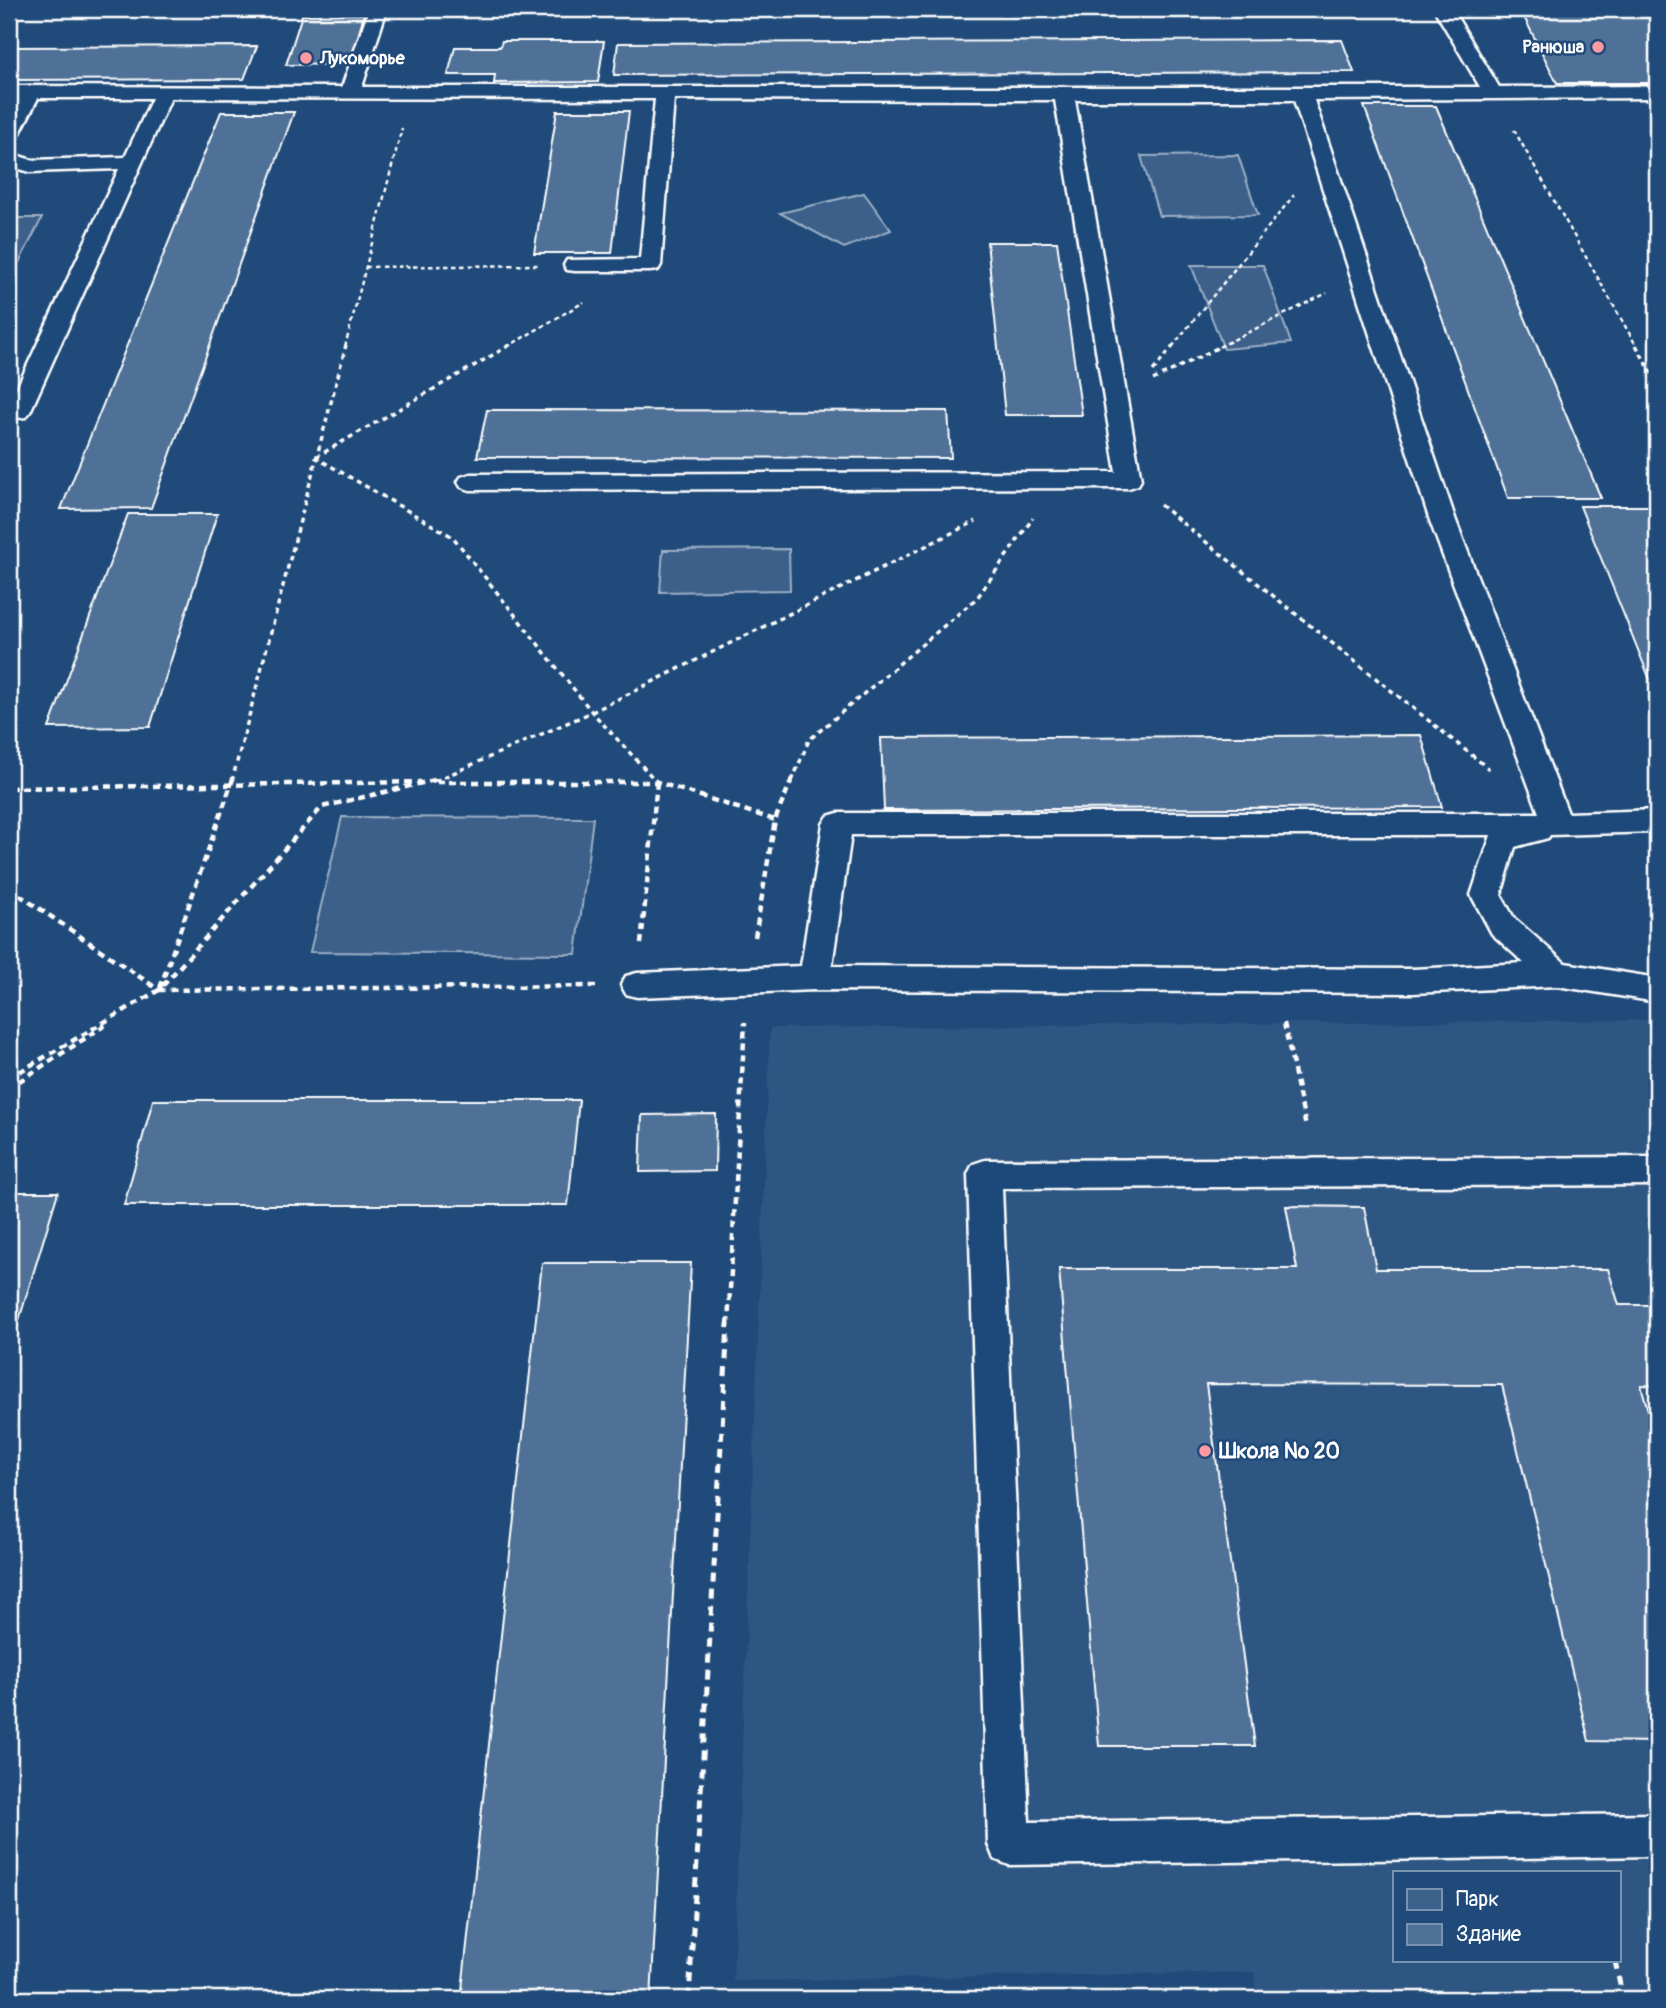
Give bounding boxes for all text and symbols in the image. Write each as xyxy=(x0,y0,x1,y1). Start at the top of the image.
place label: Ранюша xyxy=(1523,36,1585,59)
marker: Ранюша xyxy=(1590,39,1606,55)
place label: Лукоморье xyxy=(319,47,406,70)
marker: Лукоморье xyxy=(298,50,314,66)
place label: Школа № 20 xyxy=(1218,1438,1340,1465)
marker: Школа № 20 xyxy=(1197,1443,1213,1459)
legend xyxy=(1393,1871,1620,1962)
text: Парк xyxy=(1456,1886,1499,1913)
text: Здание xyxy=(1456,1921,1522,1948)

